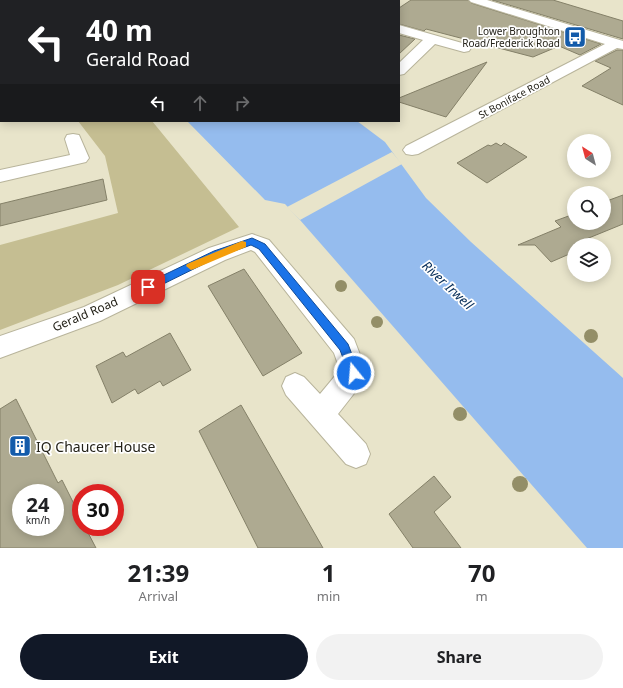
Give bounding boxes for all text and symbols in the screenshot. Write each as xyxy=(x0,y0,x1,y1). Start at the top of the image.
text: 40 m xyxy=(86,11,153,49)
icon: left xyxy=(20,16,72,68)
place label: Lower Broughton Road/Frederick Road xyxy=(462,24,560,50)
bus stop icon: Lower Broughton Road/Frederick Road xyxy=(562,24,588,50)
text: Gerald Road xyxy=(86,47,190,71)
street label: St Boniface Road xyxy=(476,72,552,122)
icon: left xyxy=(147,92,169,114)
icon: ahead xyxy=(189,92,211,114)
icon: right xyxy=(231,92,253,114)
north arrow xyxy=(567,134,611,178)
map controls xyxy=(567,134,611,282)
button: search xyxy=(567,186,611,230)
button: layers xyxy=(567,238,611,282)
water label: River Irwell xyxy=(418,257,478,314)
pin xyxy=(131,270,165,304)
icon: arrive xyxy=(137,276,159,298)
street label: Gerald Road xyxy=(50,293,120,335)
position arrow xyxy=(333,352,375,394)
building icon: IQ Chaucer House xyxy=(7,433,33,459)
place label: IQ Chaucer House xyxy=(36,437,156,456)
speed limit sign: 30 xyxy=(72,484,124,536)
text: 24 xyxy=(27,491,49,518)
text: km/h xyxy=(26,513,50,527)
text: 21:39 xyxy=(128,556,189,589)
text: 1 xyxy=(322,556,335,589)
text: 70 xyxy=(468,556,495,589)
text: Arrival xyxy=(139,587,178,605)
text: min xyxy=(317,587,340,605)
text: m xyxy=(476,587,488,605)
button: Exit xyxy=(20,634,308,680)
button: Share xyxy=(316,634,603,680)

